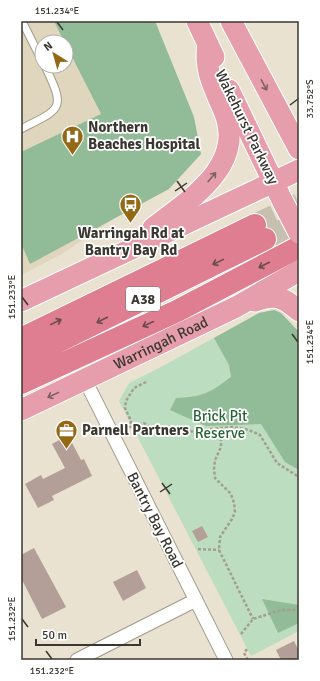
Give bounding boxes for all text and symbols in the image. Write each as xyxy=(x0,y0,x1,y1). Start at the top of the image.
text: 151.234°E xyxy=(35,5,80,17)
north arrow xyxy=(34,34,74,74)
text: N xyxy=(41,39,55,54)
street label: Wakehurst Parkway xyxy=(211,67,283,187)
one-way arrow xyxy=(261,79,269,91)
text: 33.752°S xyxy=(304,79,316,118)
place label: Northern Beaches Hospital xyxy=(88,118,200,153)
hospital icon: Northern Beaches Hospital xyxy=(59,123,85,156)
one-way arrow xyxy=(207,172,216,182)
bus stop icon: Warringah Rd at Bantry Bay Rd xyxy=(118,191,144,224)
place label: Warringah Rd at Bantry Bay Rd xyxy=(78,224,185,259)
one-way arrow xyxy=(212,259,224,266)
one-way arrow xyxy=(259,262,271,269)
text: 151.233°E xyxy=(6,274,18,319)
road number: A38 xyxy=(126,287,160,311)
street label: Warringah Road xyxy=(111,313,211,373)
one-way arrow xyxy=(96,317,108,324)
one-way arrow xyxy=(49,318,61,325)
text: 151.234°E xyxy=(304,319,316,364)
one-way arrow xyxy=(143,321,155,328)
one-way arrow xyxy=(48,392,60,399)
park label: Brick Pit Reserve xyxy=(193,407,247,442)
office icon: Parnell Partners xyxy=(53,417,79,450)
place label: Parnell Partners xyxy=(82,421,189,439)
street label: Bantry Bay Road xyxy=(123,469,187,571)
text: 151.232°E xyxy=(6,596,18,641)
scale bar xyxy=(36,621,140,647)
text: 50 m xyxy=(42,628,67,643)
text: 151.232°E xyxy=(30,665,75,677)

